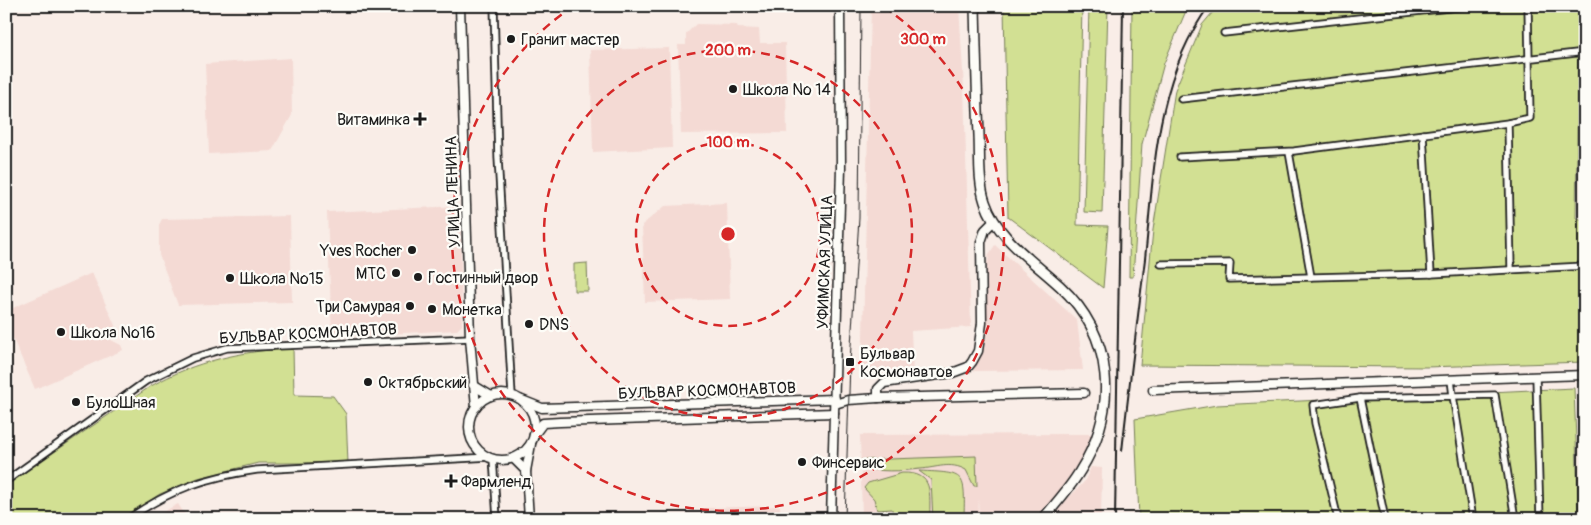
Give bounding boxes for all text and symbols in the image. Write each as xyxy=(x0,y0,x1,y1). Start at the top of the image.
place label: Гранит мастер xyxy=(521,30,620,50)
text: 300 m xyxy=(900,30,946,49)
marker: Гранит мастер xyxy=(505,33,517,45)
text: 200 m xyxy=(705,41,751,60)
place label: Школа № 14 xyxy=(743,80,831,100)
marker: Школа № 14 xyxy=(727,83,739,95)
place label: Витаминка xyxy=(337,110,410,130)
marker: Витаминка xyxy=(414,113,426,125)
text: 100 m xyxy=(707,133,749,152)
street label: УЛИЦА ЛЕНИНА xyxy=(441,136,465,248)
street label: УФИМСКАЯ УЛИЦА xyxy=(813,195,837,329)
centre of rings xyxy=(719,225,737,243)
place label: Yves Rocher xyxy=(319,241,402,261)
marker: Yves Rocher xyxy=(406,244,418,256)
place label: МТС xyxy=(356,264,386,284)
marker: МТС xyxy=(390,267,402,279)
place label: Гостинный двор xyxy=(428,268,538,288)
place label: Школа №15 xyxy=(240,269,324,289)
marker: Гостинный двор xyxy=(412,271,424,283)
marker: Школа №15 xyxy=(224,272,236,284)
place label: Три Самурая xyxy=(316,297,400,317)
marker: Три Самурая xyxy=(404,300,416,312)
place label: Монетка xyxy=(442,300,502,320)
marker: Монетка xyxy=(426,303,438,315)
place label: DNS xyxy=(539,315,569,335)
marker: DNS xyxy=(523,318,535,330)
street label: БУЛЬВАР КОСМОНАВТОВ xyxy=(219,319,397,349)
place label: Школа №16 xyxy=(71,323,155,343)
marker: Школа №16 xyxy=(55,326,67,338)
place label: Бульвар Космонавтов xyxy=(860,344,953,382)
marker: Бульвар Космонавтов xyxy=(844,356,856,368)
place label: Октябрьский xyxy=(378,373,467,393)
marker: Октябрьский xyxy=(362,376,374,388)
street label: БУЛЬВАР КОСМОНАВТОВ xyxy=(618,378,796,404)
place label: БулоШная xyxy=(86,393,155,413)
marker: БулоШная xyxy=(70,396,82,408)
place label: Финсервис xyxy=(812,453,885,473)
marker: Финсервис xyxy=(796,456,808,468)
place label: Фармленд xyxy=(461,472,532,492)
marker: Фармленд xyxy=(445,475,457,487)

